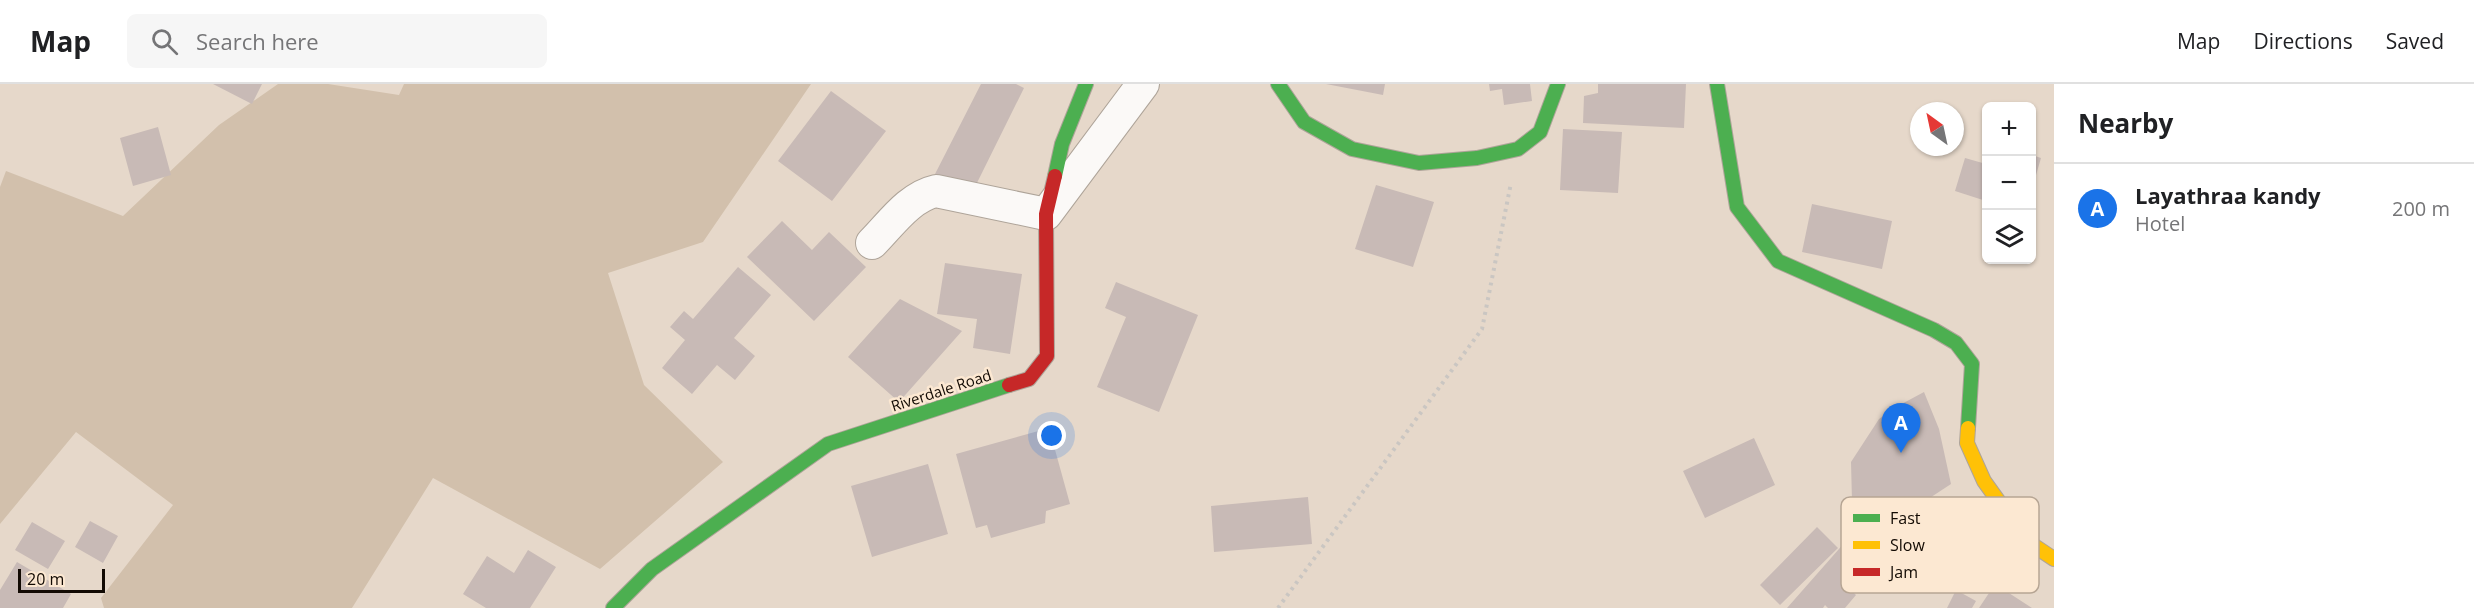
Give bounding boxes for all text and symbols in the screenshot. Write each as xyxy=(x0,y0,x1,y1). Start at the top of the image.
search box xyxy=(127,14,547,68)
text: Map xyxy=(30,22,91,60)
icon: search xyxy=(148,25,181,58)
text: Search here xyxy=(196,26,319,56)
text: Map xyxy=(2177,27,2220,55)
text: Directions xyxy=(2253,27,2353,55)
text: Saved xyxy=(2386,27,2444,55)
north arrow xyxy=(1910,102,1964,156)
map controls xyxy=(1982,102,2036,264)
button: + xyxy=(1982,102,2036,156)
text: Nearby xyxy=(2078,105,2173,141)
button: − xyxy=(1982,156,2036,210)
text: Layathraa kandy xyxy=(2135,180,2321,210)
text: A xyxy=(2091,195,2104,222)
text: 200 m xyxy=(2392,195,2450,222)
button: layers xyxy=(1982,210,2036,264)
text: Hotel xyxy=(2135,210,2185,237)
street label: Riverdale Road xyxy=(888,364,994,416)
pin: A xyxy=(1882,404,1920,453)
your location xyxy=(1037,421,1066,450)
legend xyxy=(1841,497,2039,593)
text: Fast xyxy=(1890,507,1921,529)
text: Slow xyxy=(1890,534,1925,556)
text: Jam xyxy=(1888,561,1918,583)
scale bar xyxy=(18,566,105,594)
text: 20 m xyxy=(27,568,64,590)

